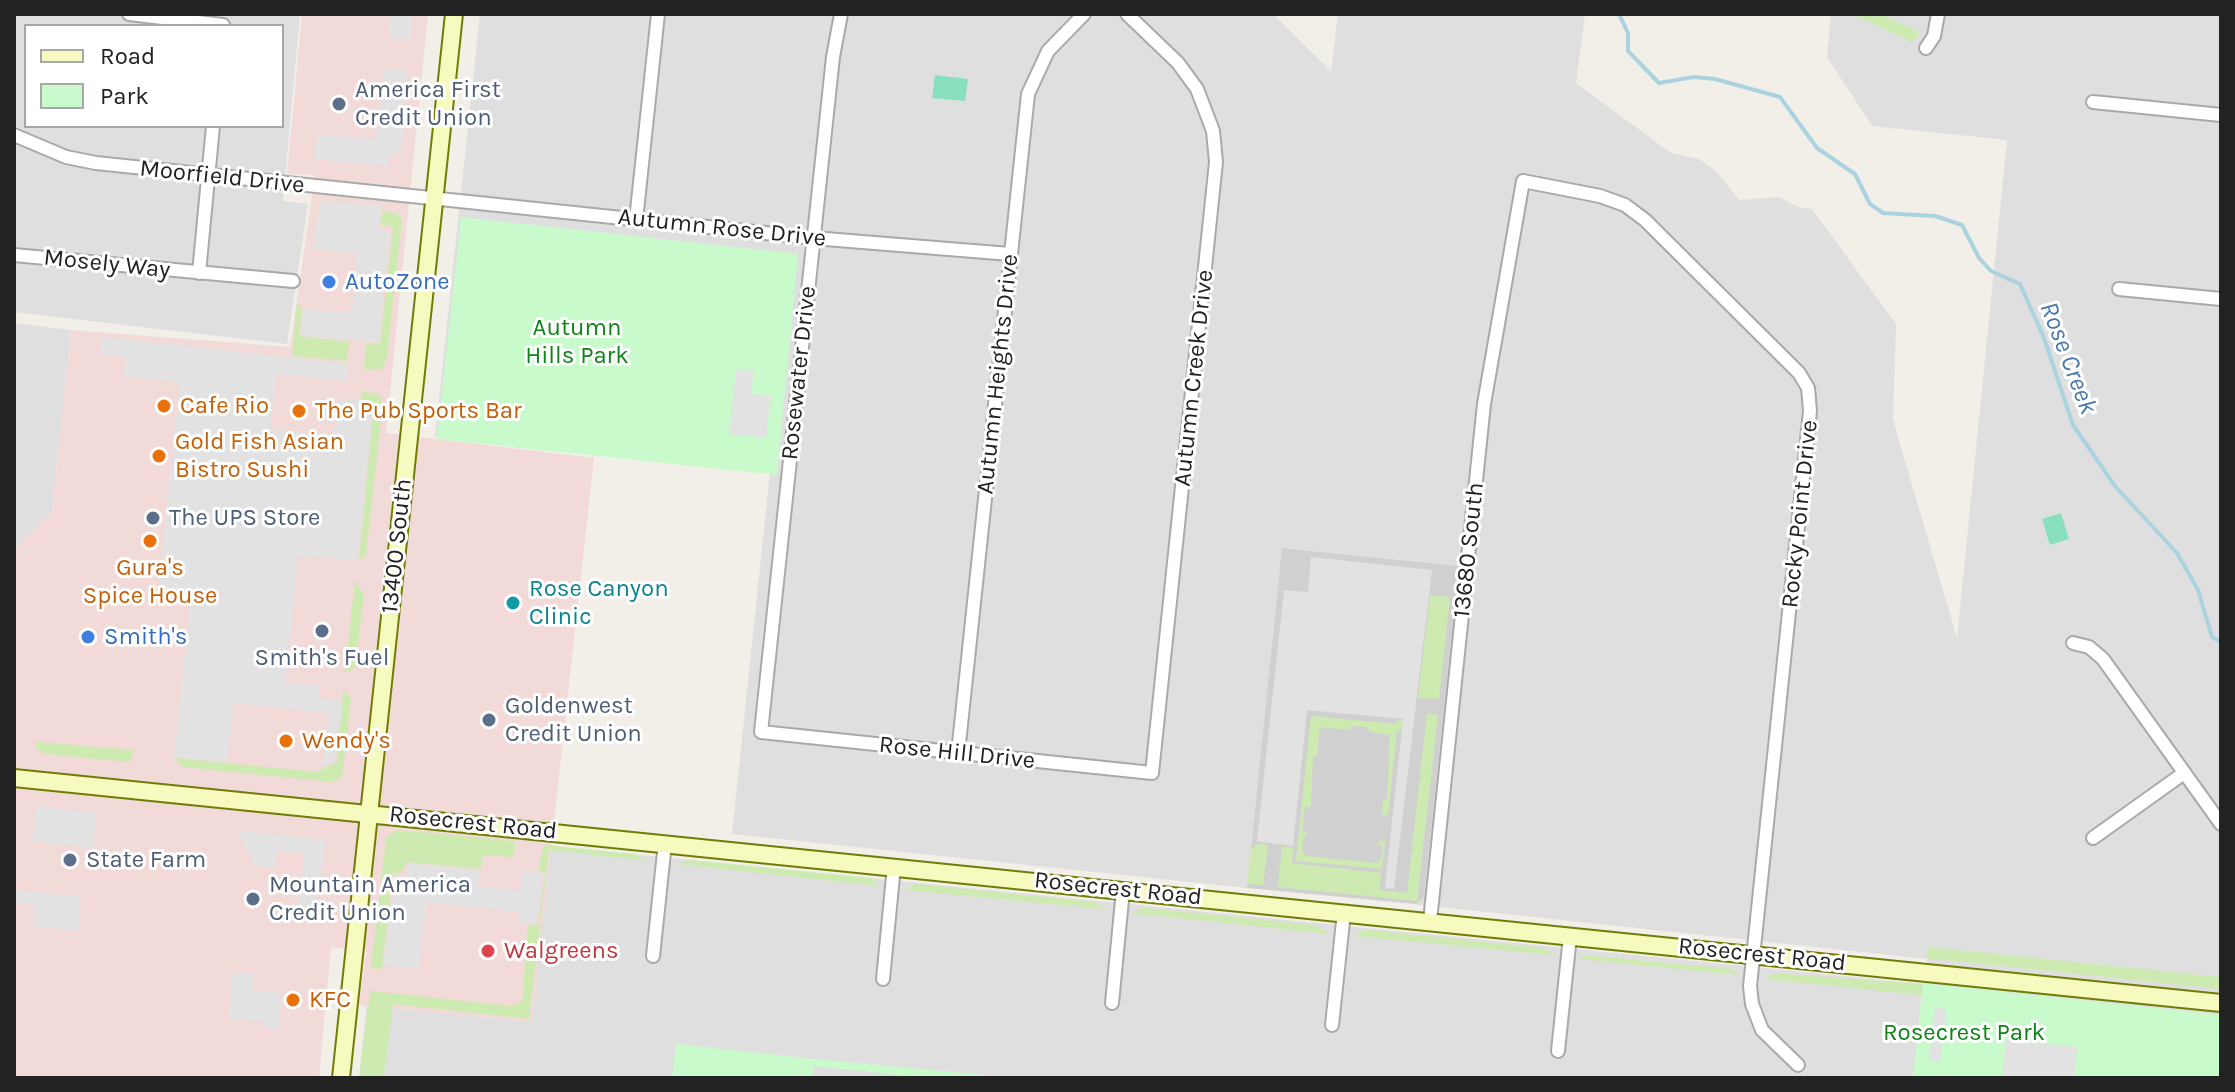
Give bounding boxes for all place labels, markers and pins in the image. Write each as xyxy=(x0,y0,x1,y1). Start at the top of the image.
place label: America First Credit Union xyxy=(355,76,501,132)
marker: America First Credit Union xyxy=(330,95,348,113)
place label: AutoZone xyxy=(345,268,450,296)
marker: AutoZone xyxy=(320,273,338,291)
place label: Cafe Rio xyxy=(180,392,269,420)
marker: Cafe Rio xyxy=(155,397,173,415)
place label: The Pub Sports Bar xyxy=(315,397,522,425)
marker: The Pub Sports Bar xyxy=(290,402,308,420)
place label: Gold Fish Asian Bistro Sushi xyxy=(175,428,344,484)
marker: Gold Fish Asian Bistro Sushi xyxy=(150,447,168,465)
place label: The UPS Store xyxy=(169,504,320,532)
marker: The UPS Store xyxy=(144,509,162,527)
marker: Gura's Spice House xyxy=(141,532,159,550)
place label: Gura's Spice House xyxy=(83,554,217,610)
place label: Rose Canyon Clinic xyxy=(529,575,669,631)
marker: Rose Canyon Clinic xyxy=(504,594,522,612)
marker: Smith's Fuel xyxy=(313,622,331,640)
place label: Smith's xyxy=(104,623,187,651)
marker: Smith's xyxy=(79,628,97,646)
place label: Smith's Fuel xyxy=(255,644,389,672)
place label: Goldenwest Credit Union xyxy=(505,692,642,748)
marker: Goldenwest Credit Union xyxy=(480,711,498,729)
place label: Wendy's xyxy=(302,727,391,755)
marker: Wendy's xyxy=(277,732,295,750)
place label: State Farm xyxy=(86,846,206,874)
marker: State Farm xyxy=(61,851,79,869)
place label: Mountain America Credit Union xyxy=(269,871,471,927)
marker: Mountain America Credit Union xyxy=(244,890,262,908)
place label: Walgreens xyxy=(504,937,619,965)
marker: Walgreens xyxy=(479,942,497,960)
place label: KFC xyxy=(309,986,351,1014)
marker: KFC xyxy=(284,991,302,1009)

